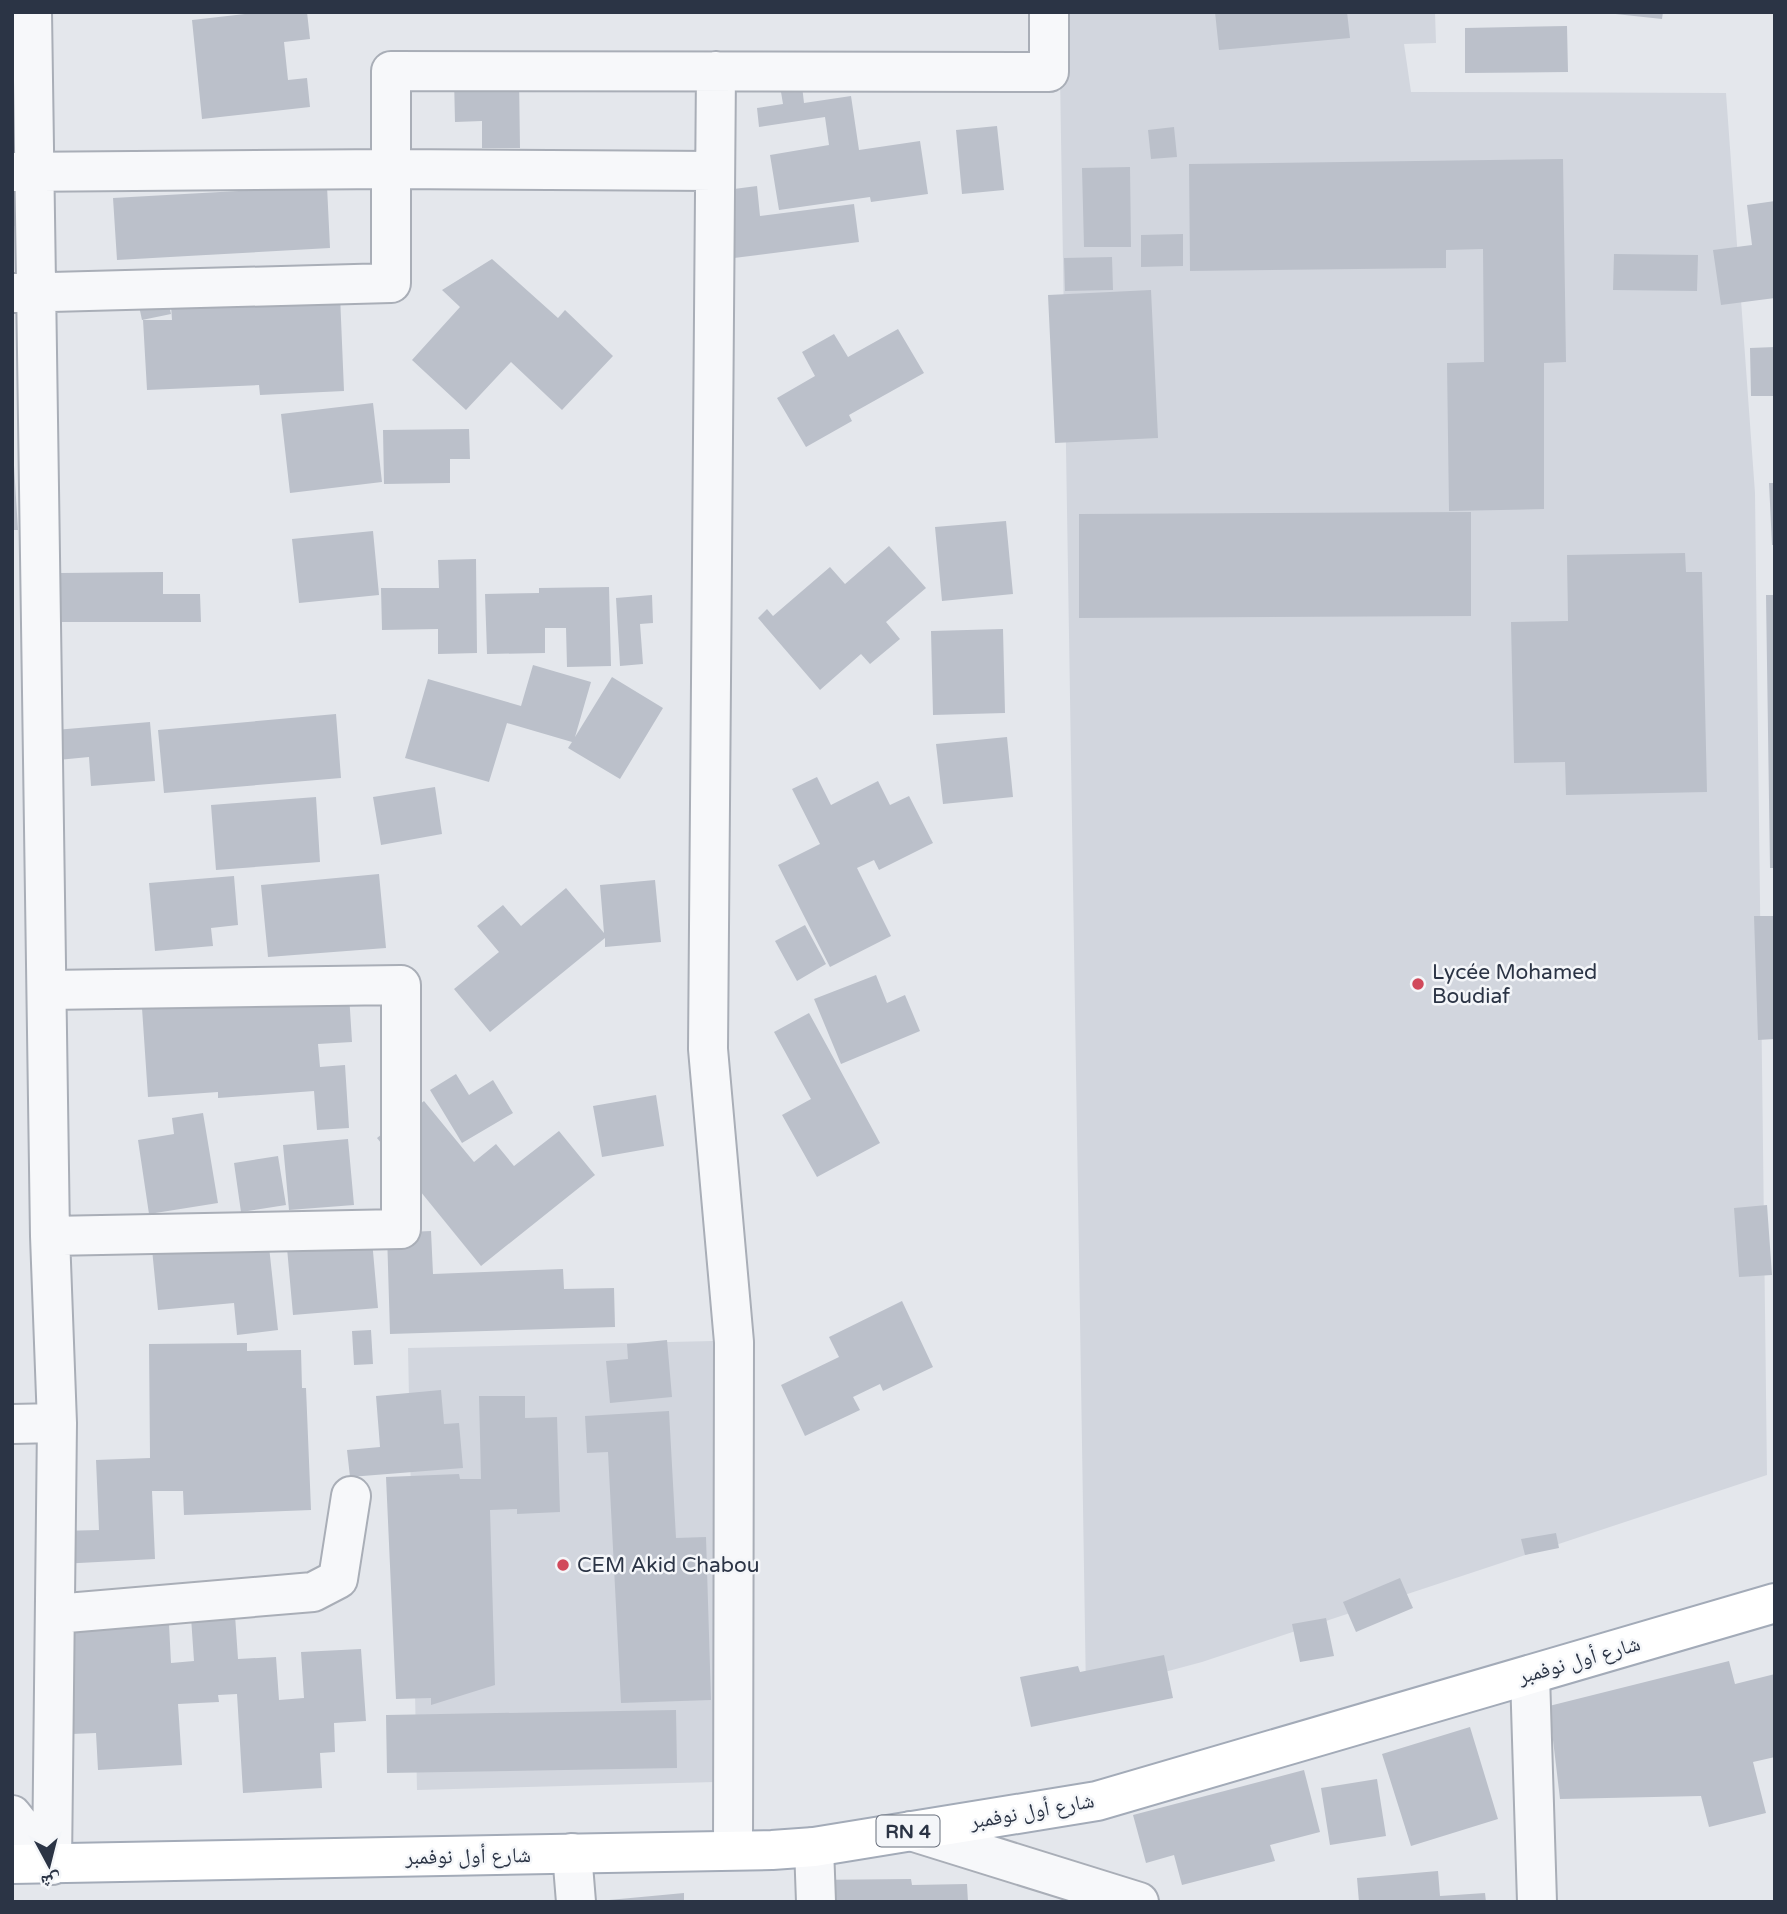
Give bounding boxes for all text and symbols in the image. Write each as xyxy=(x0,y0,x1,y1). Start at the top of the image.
place label: Lycée Mohamed Boudiaf xyxy=(1432,960,1597,1009)
marker: Lycée Mohamed Boudiaf xyxy=(1410,976,1426,992)
place label: CEM Akid Chabou xyxy=(577,1553,760,1578)
marker: CEM Akid Chabou xyxy=(555,1557,571,1573)
street label: شارع أول نوفمبر xyxy=(1514,1630,1643,1690)
street label: شارع أول نوفمبر xyxy=(967,1788,1096,1835)
road number: RN 4 xyxy=(876,1815,940,1846)
north arrow xyxy=(14,1830,84,1900)
street label: شارع أول نوفمبر xyxy=(404,1842,531,1870)
text: ش xyxy=(40,1869,62,1893)

